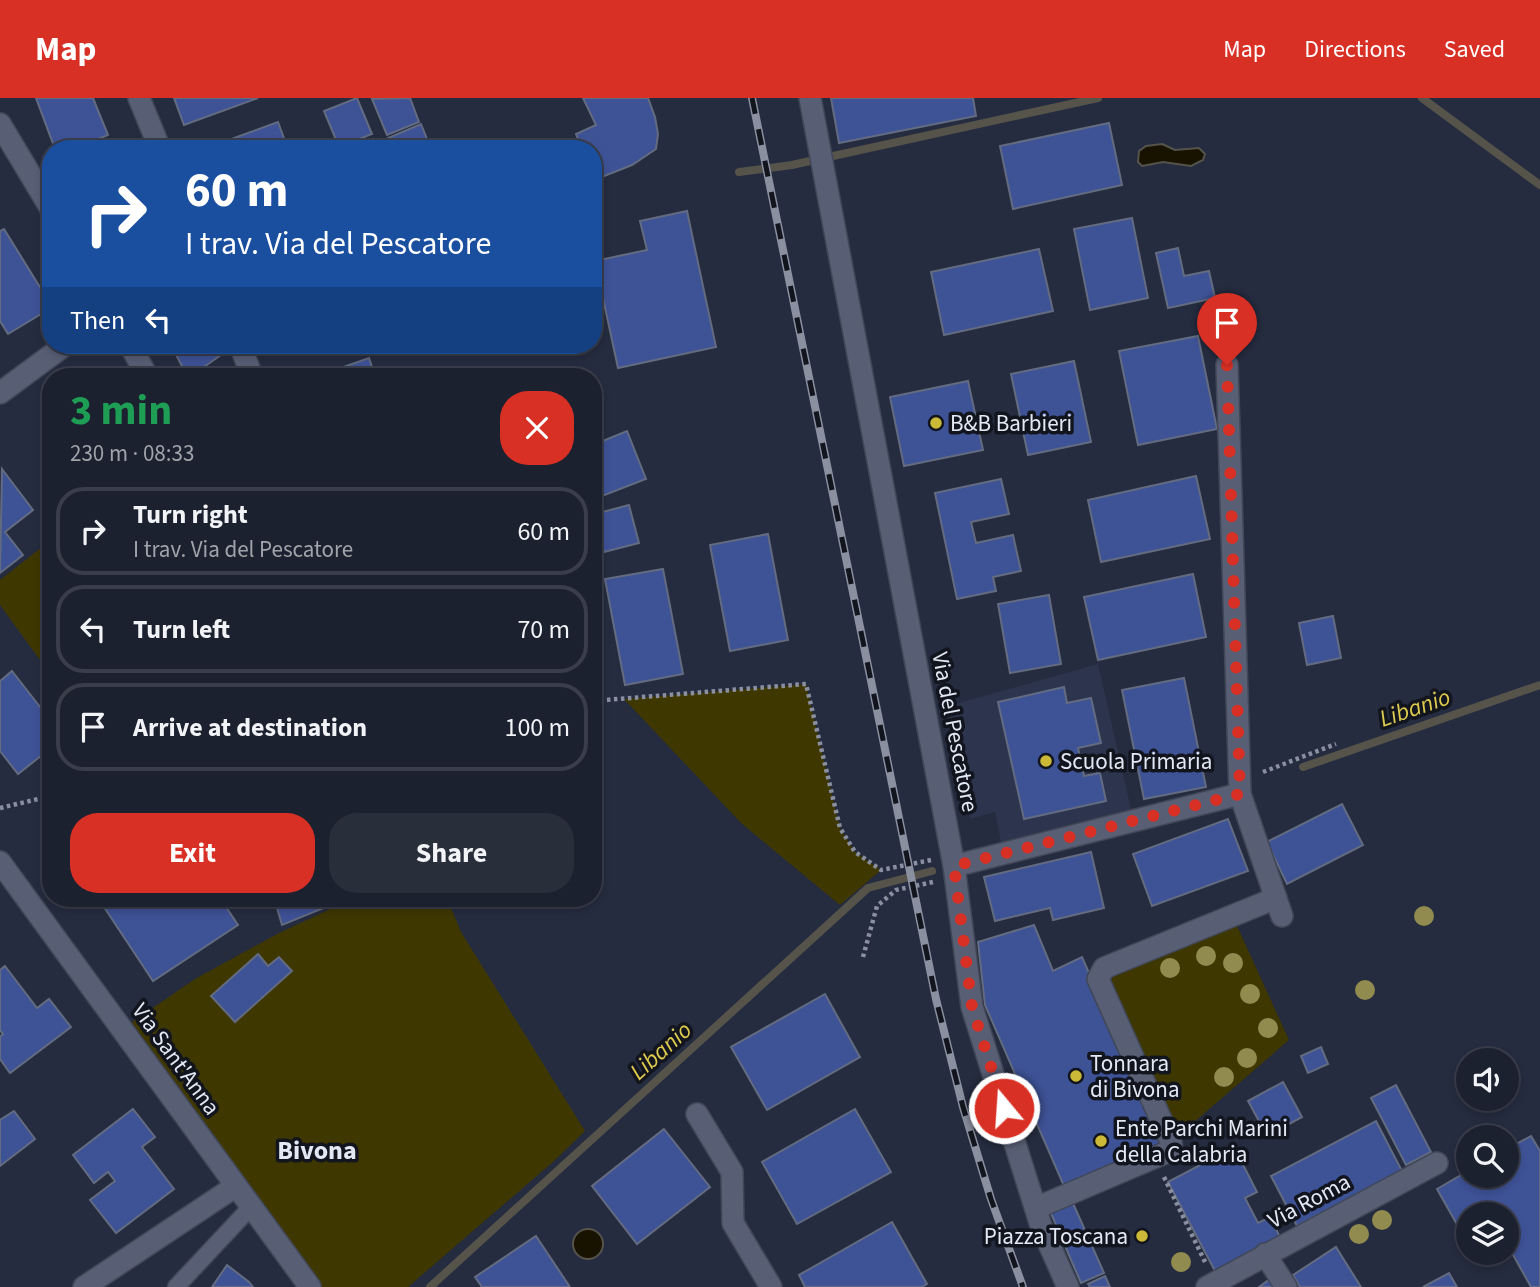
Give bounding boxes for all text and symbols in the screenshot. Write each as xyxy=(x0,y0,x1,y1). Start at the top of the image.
text: Map xyxy=(35,26,96,73)
text: Map xyxy=(1223,32,1266,67)
text: Directions xyxy=(1304,32,1406,67)
text: Saved xyxy=(1444,32,1505,67)
text: 60 m xyxy=(185,156,289,226)
icon: right xyxy=(70,168,161,259)
text: I trav. Via del Pescatore xyxy=(185,221,491,267)
pin xyxy=(1197,293,1257,365)
icon: left xyxy=(139,301,177,339)
text: Then xyxy=(70,302,125,339)
icon: arrive xyxy=(1208,304,1246,342)
text: 3 min xyxy=(70,381,172,441)
button: close xyxy=(500,391,574,465)
place label: B&B Barbieri xyxy=(950,407,1072,440)
marker: B&B Barbieri xyxy=(928,415,944,431)
text: 230 m · 08:33 xyxy=(70,437,194,470)
text: Turn right xyxy=(133,496,248,533)
icon: right xyxy=(74,512,112,550)
text: 60 m xyxy=(517,513,570,550)
text: I trav. Via del Pescatore xyxy=(133,533,353,566)
icon: left xyxy=(74,610,112,648)
text: Turn left xyxy=(133,611,230,648)
text: 70 m xyxy=(517,611,570,648)
street label: Via del Pescatore xyxy=(923,649,987,815)
water label: Libanio xyxy=(1375,680,1455,736)
icon: arrive xyxy=(74,708,112,746)
text: Arrive at destination xyxy=(133,709,367,746)
text: 100 m xyxy=(504,709,570,746)
place label: Scuola Primaria xyxy=(1060,745,1212,778)
marker: Scuola Primaria xyxy=(1038,753,1054,769)
button: Exit xyxy=(70,813,315,893)
button: Share xyxy=(329,813,574,893)
street label: Via Sant'Anna xyxy=(124,996,228,1122)
water label: Libanio xyxy=(622,1014,700,1088)
place label: Tonnara di Bivona xyxy=(1090,1047,1180,1106)
map controls xyxy=(1456,1048,1519,1265)
button: sound xyxy=(1456,1048,1519,1111)
marker: Tonnara di Bivona xyxy=(1068,1068,1084,1084)
position arrow xyxy=(967,1071,1041,1145)
place label: Ente Parchi Marini della Calabria xyxy=(1115,1112,1288,1171)
button: search xyxy=(1456,1125,1519,1188)
district label: Bivona xyxy=(277,1132,357,1169)
marker: Ente Parchi Marini della Calabria xyxy=(1093,1133,1109,1149)
street label: Via Roma xyxy=(1262,1165,1356,1237)
button: layers xyxy=(1456,1202,1519,1265)
place label: Piazza Toscana xyxy=(984,1220,1128,1253)
marker: Piazza Toscana xyxy=(1134,1228,1150,1244)

